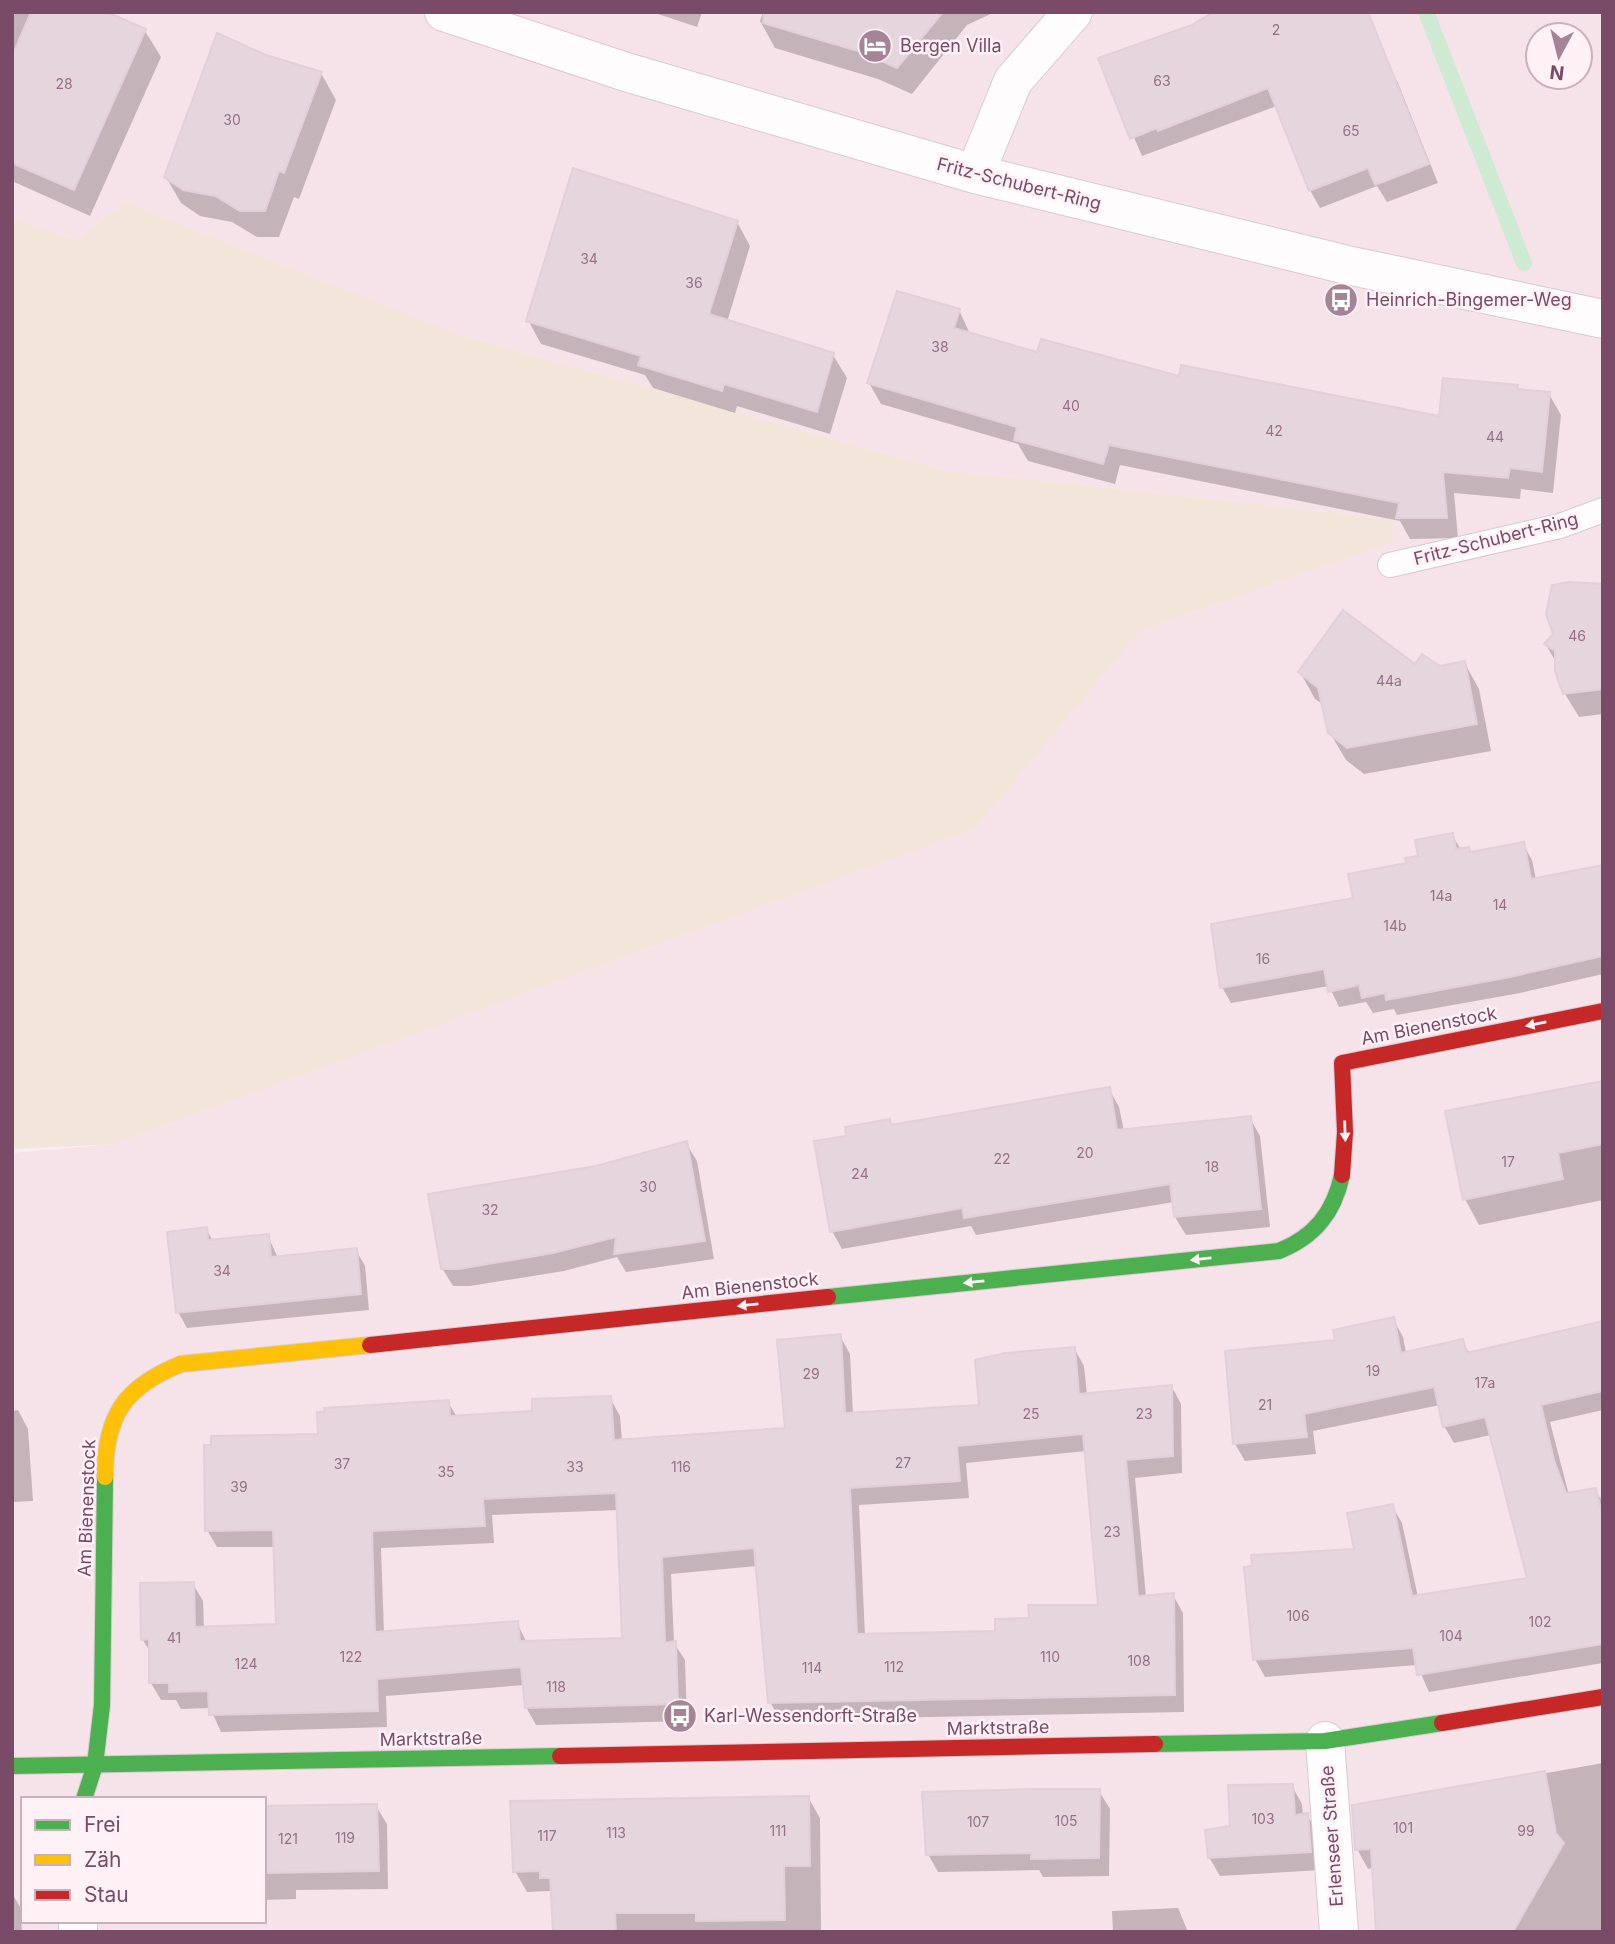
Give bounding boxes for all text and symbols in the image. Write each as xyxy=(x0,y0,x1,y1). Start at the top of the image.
house number: 2 xyxy=(1272,21,1280,38)
north arrow xyxy=(1524,21,1594,91)
hotel icon: Bergen Villa xyxy=(856,27,894,65)
place label: Bergen Villa xyxy=(900,35,1002,56)
text: N xyxy=(1548,60,1566,85)
house number: 63 xyxy=(1153,72,1171,89)
house number: 28 xyxy=(55,75,73,92)
house number: 30 xyxy=(223,111,241,128)
house number: 65 xyxy=(1342,122,1360,139)
street label: Fritz-Schubert-Ring xyxy=(935,153,1104,214)
house number: 34 xyxy=(580,250,598,267)
house number: 36 xyxy=(685,274,703,291)
bus stop icon: Heinrich-Bingemer-Weg xyxy=(1322,281,1360,319)
place label: Heinrich-Bingemer-Weg xyxy=(1366,289,1572,310)
house number: 38 xyxy=(931,338,949,355)
house number: 40 xyxy=(1062,397,1080,414)
house number: 42 xyxy=(1265,422,1283,439)
house number: 44 xyxy=(1486,428,1504,445)
street label: Fritz-Schubert-Ring xyxy=(1411,508,1580,569)
house number: 46 xyxy=(1568,627,1586,644)
house number: 44a xyxy=(1376,672,1402,689)
house number: 14a xyxy=(1430,887,1452,904)
house number: 14 xyxy=(1493,896,1507,913)
house number: 14b xyxy=(1383,917,1407,934)
house number: 16 xyxy=(1256,950,1270,967)
street label: Am Bienenstock xyxy=(1359,1002,1499,1049)
one-way arrow xyxy=(1525,1019,1547,1030)
one-way arrow xyxy=(1339,1120,1350,1142)
house number: 20 xyxy=(1076,1144,1094,1161)
house number: 22 xyxy=(993,1150,1011,1167)
house number: 17 xyxy=(1501,1153,1515,1170)
house number: 18 xyxy=(1205,1158,1219,1175)
house number: 24 xyxy=(851,1165,869,1182)
house number: 30 xyxy=(639,1178,657,1195)
house number: 32 xyxy=(481,1201,499,1218)
one-way arrow xyxy=(1190,1254,1212,1265)
house number: 34 xyxy=(213,1262,231,1279)
street label: Am Bienenstock xyxy=(680,1268,820,1303)
one-way arrow xyxy=(963,1277,985,1288)
one-way arrow xyxy=(737,1300,759,1311)
house number: 19 xyxy=(1366,1362,1380,1379)
house number: 29 xyxy=(802,1365,820,1382)
house number: 17a xyxy=(1475,1374,1495,1391)
house number: 21 xyxy=(1258,1396,1272,1413)
house number: 25 xyxy=(1022,1405,1040,1422)
house number: 23 xyxy=(1135,1405,1153,1422)
street label: Am Bienenstock xyxy=(74,1439,99,1577)
house number: 27 xyxy=(895,1454,911,1471)
house number: 37 xyxy=(334,1455,350,1472)
house number: 33 xyxy=(566,1458,584,1475)
house number: 116 xyxy=(671,1458,691,1475)
house number: 35 xyxy=(437,1463,455,1480)
house number: 39 xyxy=(230,1478,248,1495)
house number: 23 xyxy=(1103,1523,1121,1540)
house number: 106 xyxy=(1286,1607,1310,1624)
house number: 102 xyxy=(1528,1613,1552,1630)
house number: 104 xyxy=(1439,1627,1463,1644)
house number: 41 xyxy=(167,1629,181,1646)
house number: 122 xyxy=(340,1648,362,1665)
house number: 110 xyxy=(1040,1648,1060,1665)
house number: 108 xyxy=(1127,1652,1151,1669)
house number: 124 xyxy=(234,1655,258,1672)
house number: 112 xyxy=(884,1658,904,1675)
house number: 114 xyxy=(802,1659,822,1676)
house number: 118 xyxy=(546,1678,566,1695)
bus stop icon: Karl-Wessendorft-Straße xyxy=(661,1697,699,1735)
place label: Karl-Wessendorft-Straße xyxy=(704,1705,917,1726)
street label: Marktstraße xyxy=(946,1716,1050,1739)
street label: Marktstraße xyxy=(379,1727,483,1750)
street label: Erlenseer Straße xyxy=(1316,1765,1347,1907)
legend xyxy=(21,1797,266,1923)
house number: 103 xyxy=(1251,1810,1275,1827)
text: Frei xyxy=(84,1812,121,1837)
house number: 105 xyxy=(1054,1812,1078,1829)
house number: 107 xyxy=(967,1813,989,1830)
house number: 101 xyxy=(1393,1819,1413,1836)
house number: 111 xyxy=(769,1822,787,1839)
house number: 99 xyxy=(1517,1822,1535,1839)
house number: 113 xyxy=(606,1824,626,1841)
house number: 117 xyxy=(537,1827,557,1844)
house number: 119 xyxy=(335,1829,355,1846)
house number: 121 xyxy=(278,1830,298,1847)
text: Zäh xyxy=(84,1847,121,1872)
text: Stau xyxy=(84,1882,129,1907)

